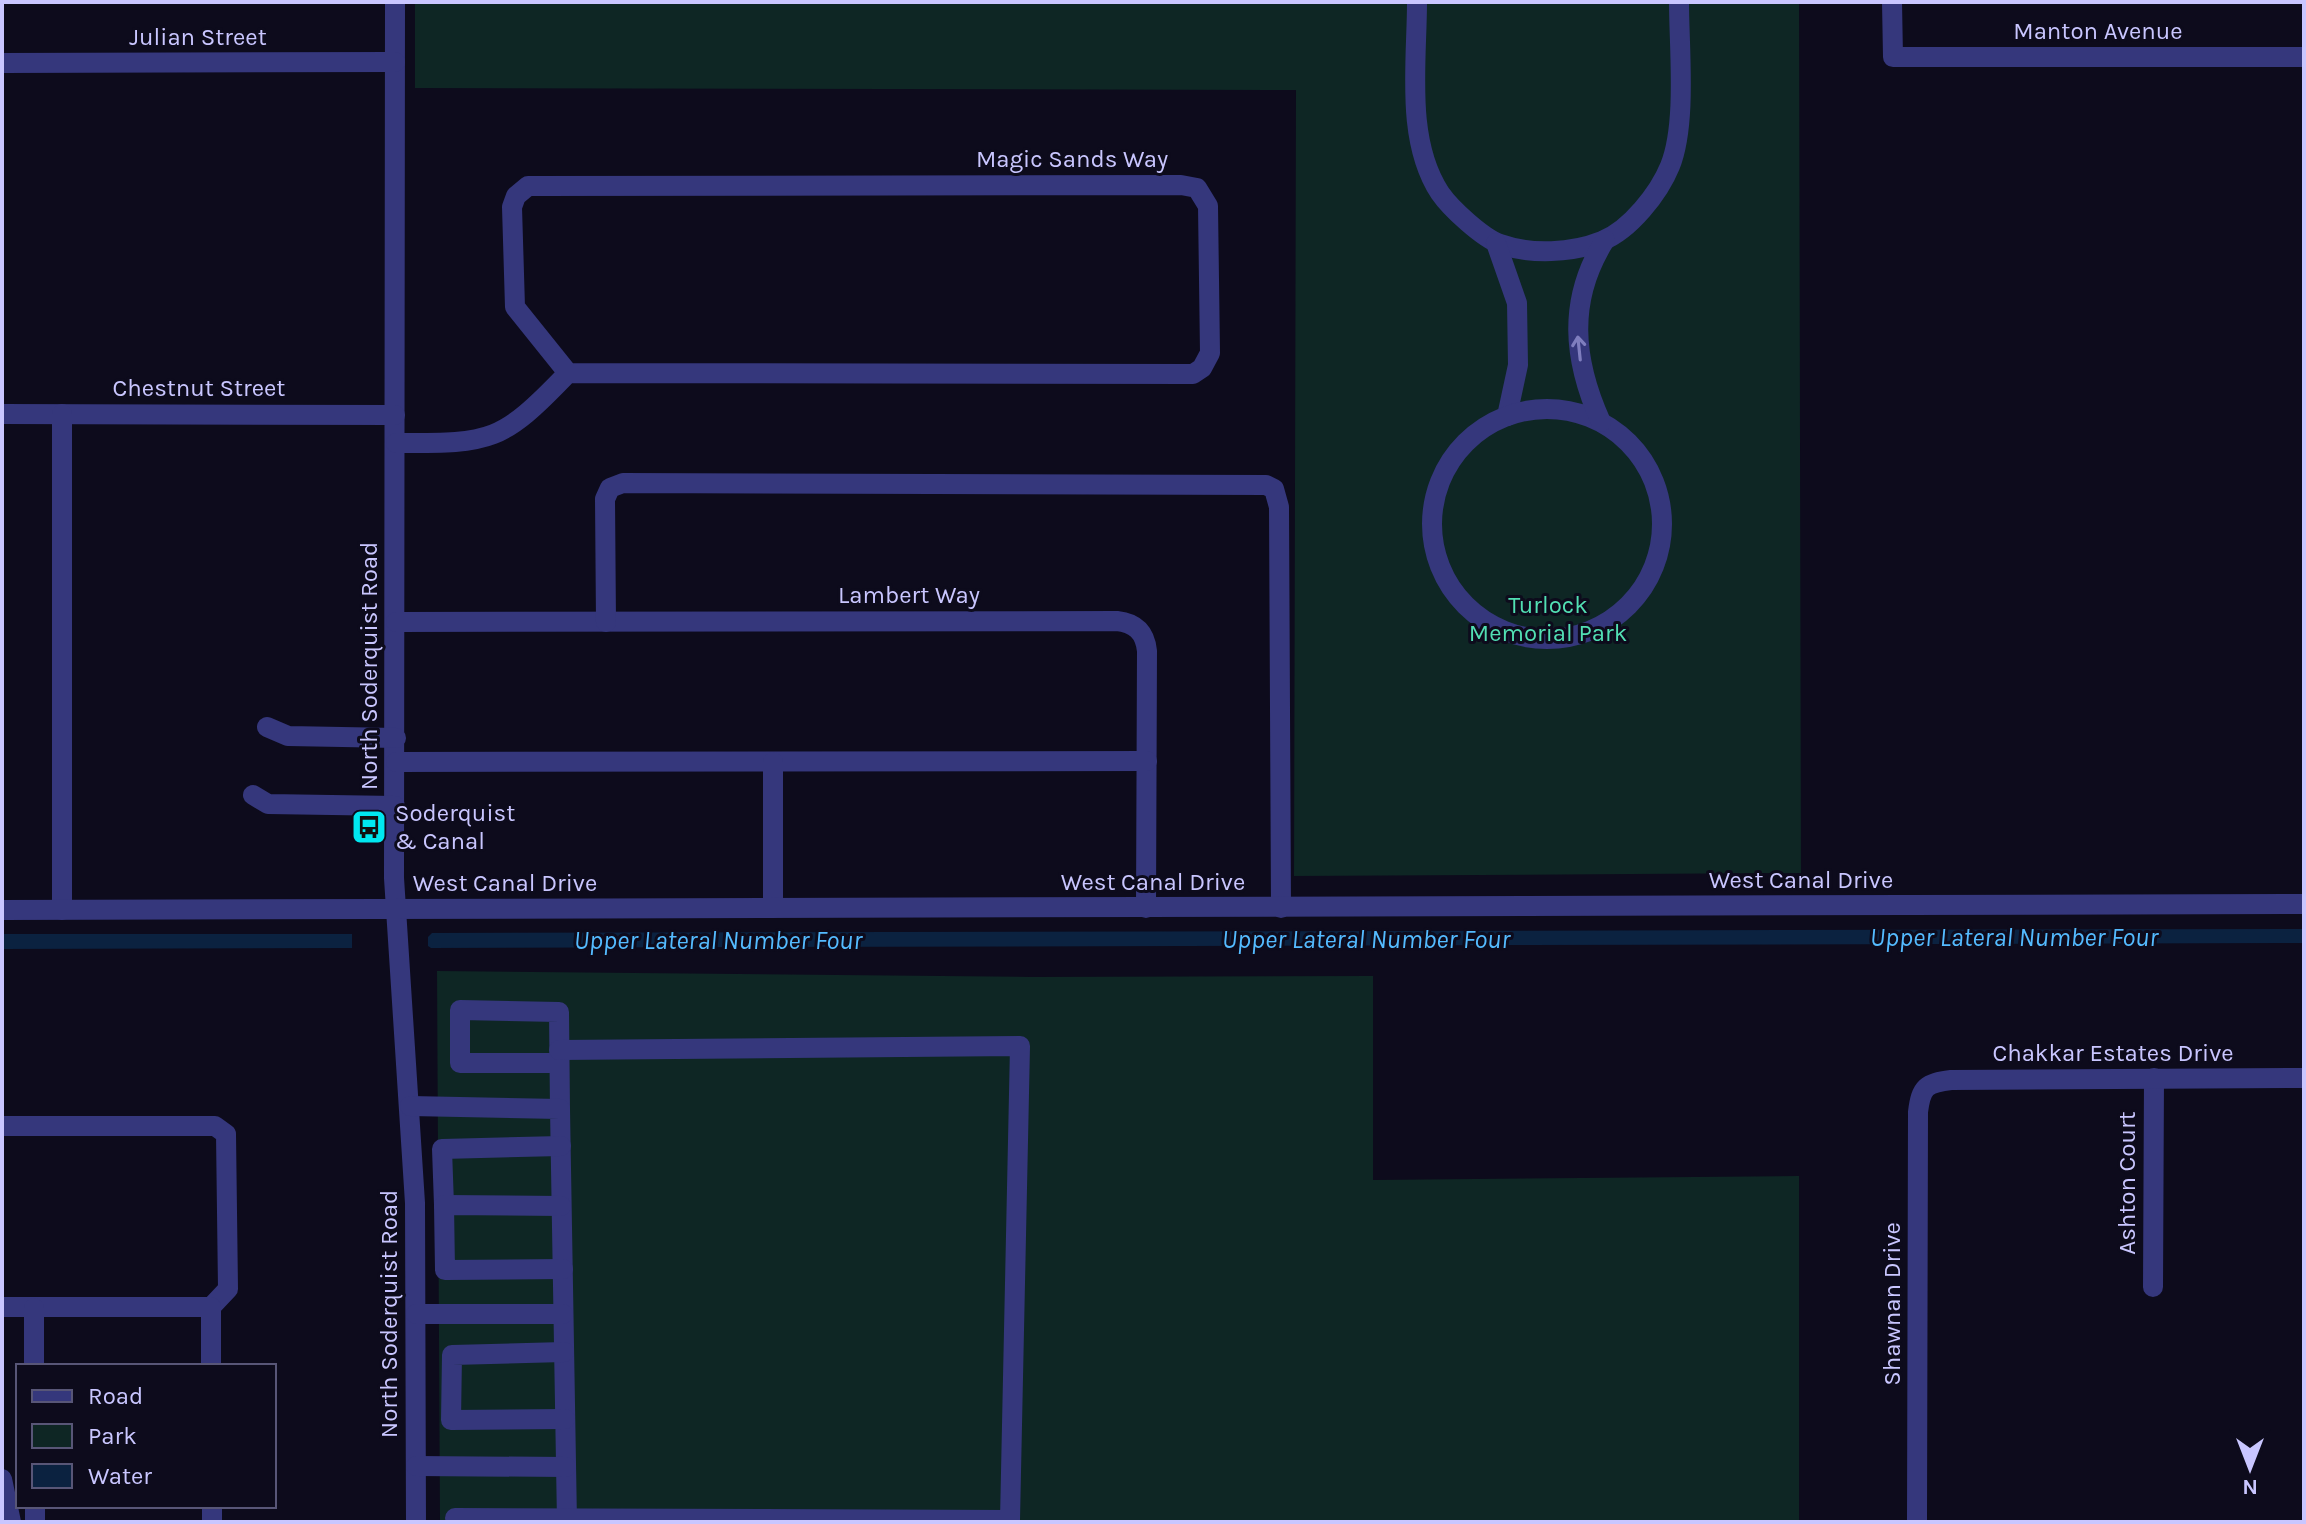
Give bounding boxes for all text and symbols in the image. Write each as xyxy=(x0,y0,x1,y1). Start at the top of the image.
street label: Manton Avenue xyxy=(2013,17,2183,45)
street label: Julian Street xyxy=(129,23,267,51)
street label: Magic Sands Way xyxy=(976,145,1168,173)
one-way arrow xyxy=(1571,335,1586,362)
street label: Chestnut Street xyxy=(113,374,285,402)
street label: North Soderquist Road xyxy=(355,542,383,790)
street label: Lambert Way xyxy=(838,581,980,609)
park label: Turlock Memorial Park xyxy=(1469,591,1627,647)
place label: Soderquist & Canal xyxy=(395,799,515,855)
bus stop icon: Soderquist & Canal xyxy=(350,808,388,846)
street label: West Canal Drive xyxy=(1709,866,1893,894)
street label: West Canal Drive xyxy=(1061,868,1245,896)
street label: West Canal Drive xyxy=(413,869,597,897)
water label: Upper Lateral Number Four xyxy=(1870,922,2159,953)
water label: Upper Lateral Number Four xyxy=(1222,924,1511,955)
water label: Upper Lateral Number Four xyxy=(574,925,863,956)
street label: Chakkar Estates Drive xyxy=(1992,1039,2234,1067)
street label: Ashton Court xyxy=(2113,1111,2141,1255)
street label: North Soderquist Road xyxy=(375,1190,403,1438)
street label: Shawnan Drive xyxy=(1878,1222,1906,1386)
legend xyxy=(16,1364,276,1508)
text: Road xyxy=(88,1382,143,1410)
text: Park xyxy=(88,1422,137,1450)
north arrow xyxy=(2210,1428,2290,1508)
text: Water xyxy=(88,1462,152,1490)
text: N xyxy=(2242,1474,2258,1500)

